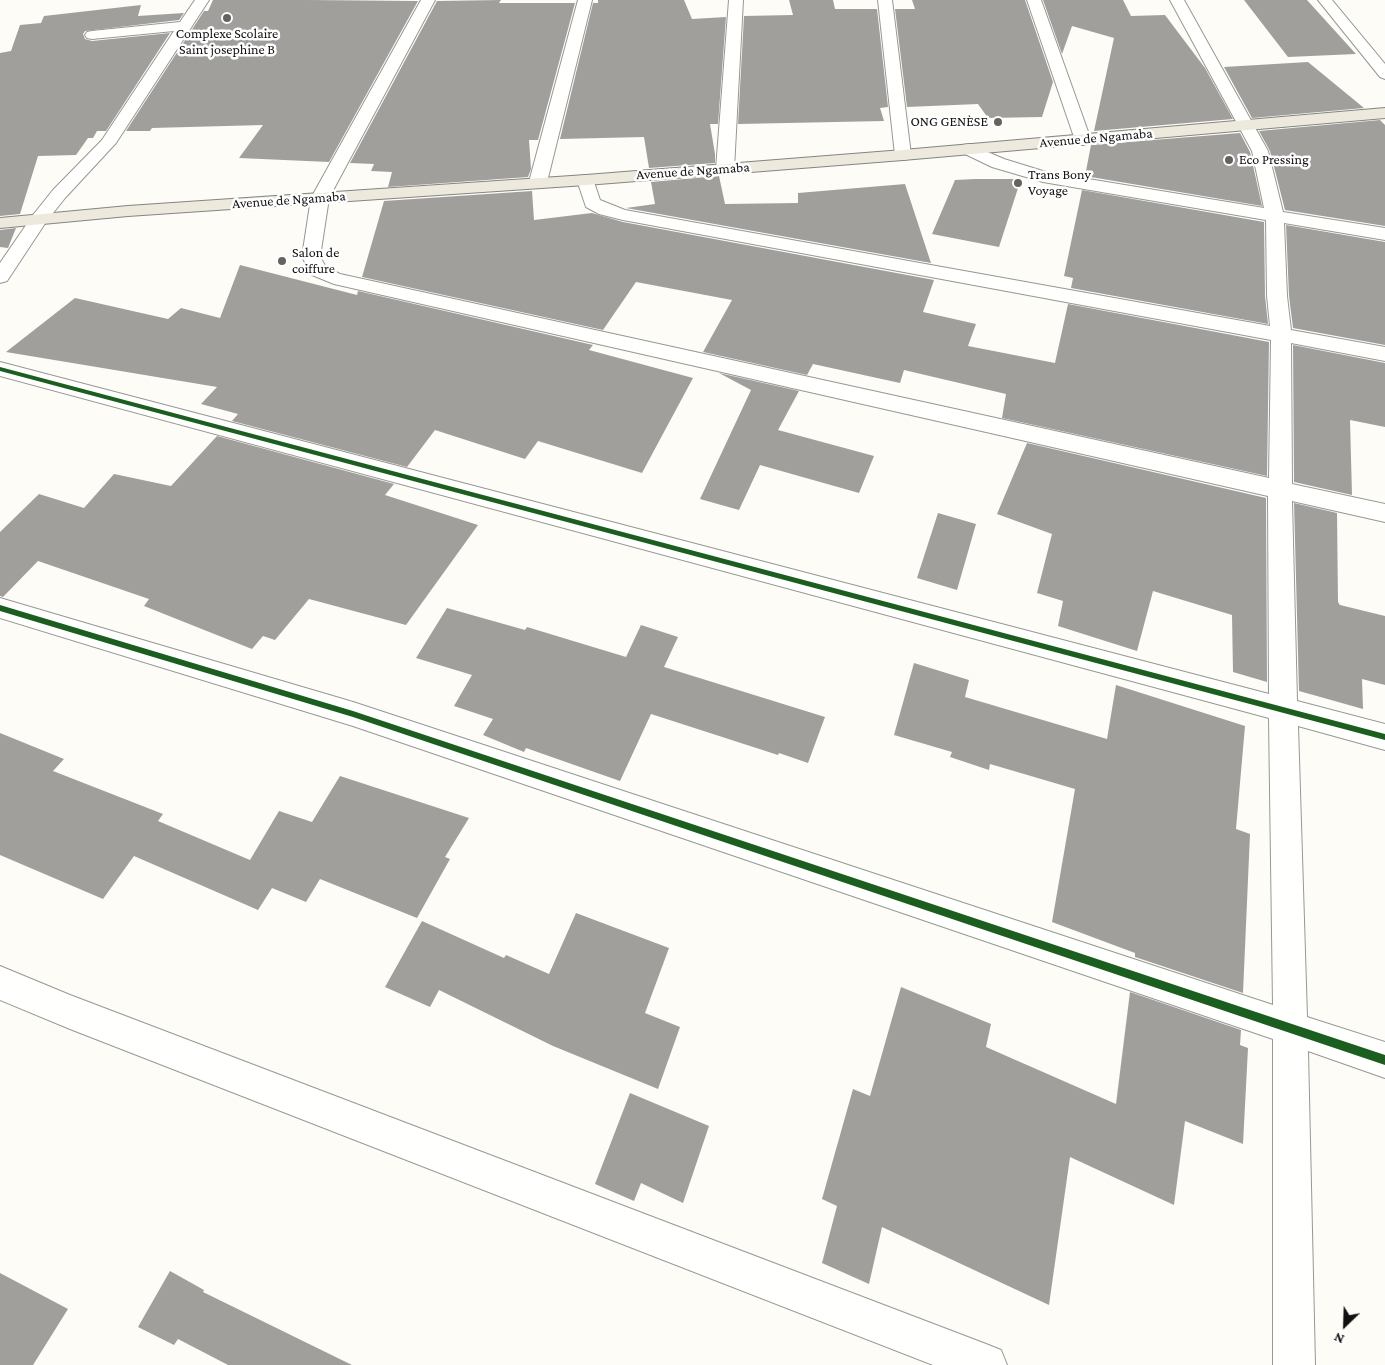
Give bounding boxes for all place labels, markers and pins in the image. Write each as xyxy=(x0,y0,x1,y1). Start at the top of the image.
marker: Complexe Scolaire Saint josephine B xyxy=(221,12,233,24)
place label: Complexe Scolaire Saint josephine B xyxy=(176,26,278,58)
place label: ONG GENÈSE xyxy=(910,114,988,130)
marker: ONG GENÈSE xyxy=(992,116,1004,128)
place label: Eco Pressing xyxy=(1239,152,1309,168)
marker: Eco Pressing xyxy=(1223,154,1235,166)
place label: Trans Bony Voyage xyxy=(1028,167,1091,200)
marker: Trans Bony Voyage xyxy=(1012,177,1024,189)
place label: Salon de coiffure xyxy=(292,245,339,278)
marker: Salon de coiffure xyxy=(276,255,288,267)

